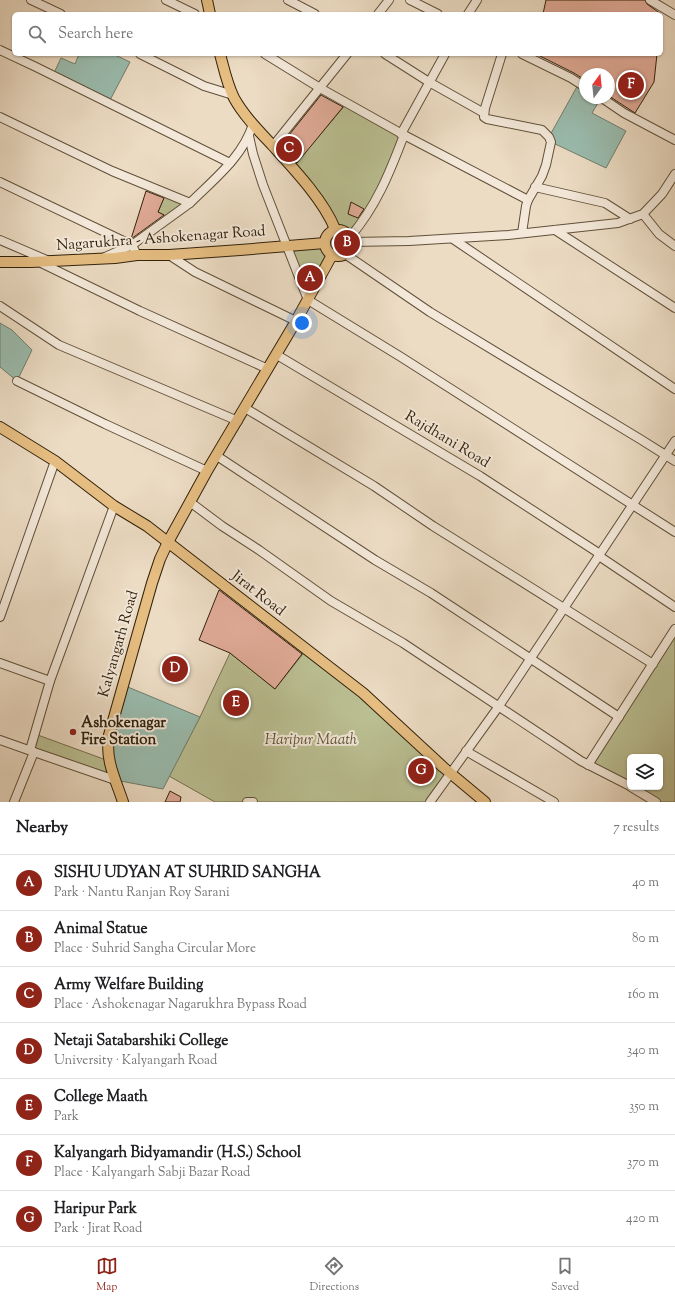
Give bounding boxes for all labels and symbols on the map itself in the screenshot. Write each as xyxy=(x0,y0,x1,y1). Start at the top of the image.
north arrow xyxy=(579,68,615,104)
pin: F xyxy=(618,70,644,100)
pin: C xyxy=(276,134,302,164)
street label: Nagarukhra - Ashokenagar Road xyxy=(56,221,267,257)
pin: B xyxy=(334,228,360,258)
pin: A xyxy=(297,263,323,293)
your location xyxy=(292,313,312,333)
street label: Rajdhani Road xyxy=(400,406,494,474)
street label: Jirat Road xyxy=(226,566,290,622)
street label: Kalyangarh Road xyxy=(94,588,144,700)
pin: D xyxy=(162,654,188,684)
pin: E xyxy=(223,688,249,718)
place label: Ashokenagar Fire Station xyxy=(81,713,166,751)
marker: Ashokenagar Fire Station xyxy=(68,727,78,737)
park label: Haripur Maath xyxy=(265,730,358,751)
pin: G xyxy=(408,756,434,786)

